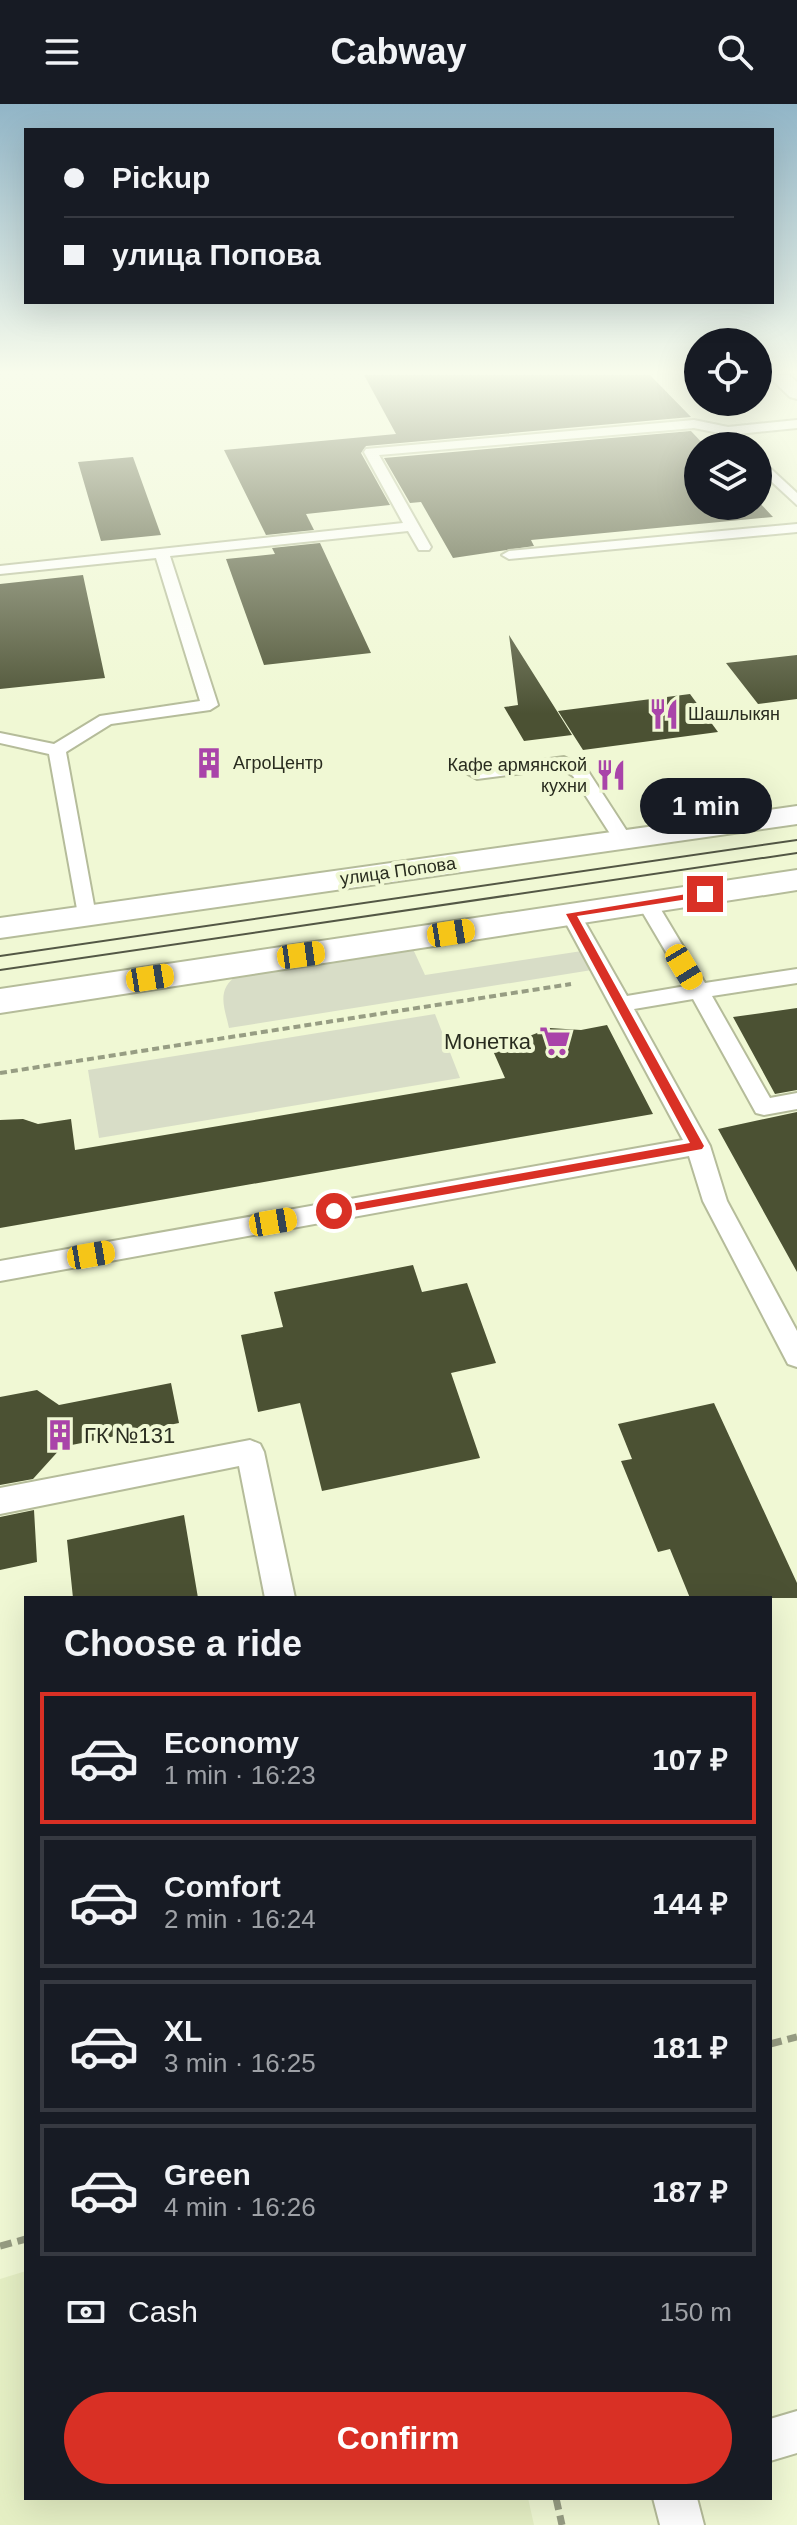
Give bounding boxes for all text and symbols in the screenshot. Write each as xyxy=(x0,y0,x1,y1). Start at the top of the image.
icon: menu xyxy=(40,30,84,74)
icon: search xyxy=(713,30,757,74)
text: Cabway xyxy=(330,31,467,72)
text: Pickup xyxy=(112,161,210,194)
text: улица Попова xyxy=(112,238,321,271)
map controls xyxy=(684,328,772,520)
button: locate xyxy=(684,328,772,416)
button: layers xyxy=(684,432,772,520)
restaurant icon: Шашлыкян xyxy=(647,697,681,731)
place label: Шашлыкян xyxy=(688,704,780,724)
building icon: АгроЦентр xyxy=(192,746,226,780)
place label: АгроЦентр xyxy=(233,753,323,773)
place label: Кафе армянской кухни xyxy=(447,755,587,796)
restaurant icon: Кафе армянской кухни xyxy=(594,758,628,792)
callout: 1 min xyxy=(639,778,771,834)
text: 1 min xyxy=(672,791,740,821)
street label: улица Попова xyxy=(339,853,458,889)
route end xyxy=(687,876,723,912)
car xyxy=(425,917,477,949)
car xyxy=(276,940,326,970)
car xyxy=(661,940,707,994)
car xyxy=(124,962,176,994)
supermarket icon: Монетка xyxy=(538,1024,572,1058)
place label: Монетка xyxy=(444,1029,532,1054)
route start xyxy=(316,1193,352,1229)
car xyxy=(247,1206,299,1238)
car xyxy=(65,1239,117,1271)
building icon: ГК №131 xyxy=(43,1418,77,1452)
place label: ГК №131 xyxy=(84,1423,175,1448)
text: Choose a ride xyxy=(64,1623,302,1664)
icon: car xyxy=(68,1722,140,1794)
text: Economy xyxy=(164,1726,299,1759)
text: 107 ₽ xyxy=(652,1743,728,1776)
text: 1 min · 16:23 xyxy=(164,1760,316,1790)
icon: car xyxy=(68,1866,140,1938)
text: Comfort xyxy=(164,1870,281,1903)
text: 144 ₽ xyxy=(652,1887,728,1920)
text: 2 min · 16:24 xyxy=(164,1904,316,1934)
icon: car xyxy=(68,2010,140,2082)
text: XL xyxy=(164,2014,202,2047)
text: 181 ₽ xyxy=(652,2031,728,2064)
text: 3 min · 16:25 xyxy=(164,2048,316,2078)
icon: car xyxy=(68,2154,140,2226)
text: Green xyxy=(164,2158,251,2191)
text: 187 ₽ xyxy=(652,2175,728,2208)
text: 4 min · 16:26 xyxy=(164,2192,316,2222)
icon: cash xyxy=(64,2290,108,2334)
text: Cash xyxy=(128,2295,198,2328)
text: 150 m xyxy=(660,2297,732,2327)
button: Confirm xyxy=(64,2392,732,2484)

